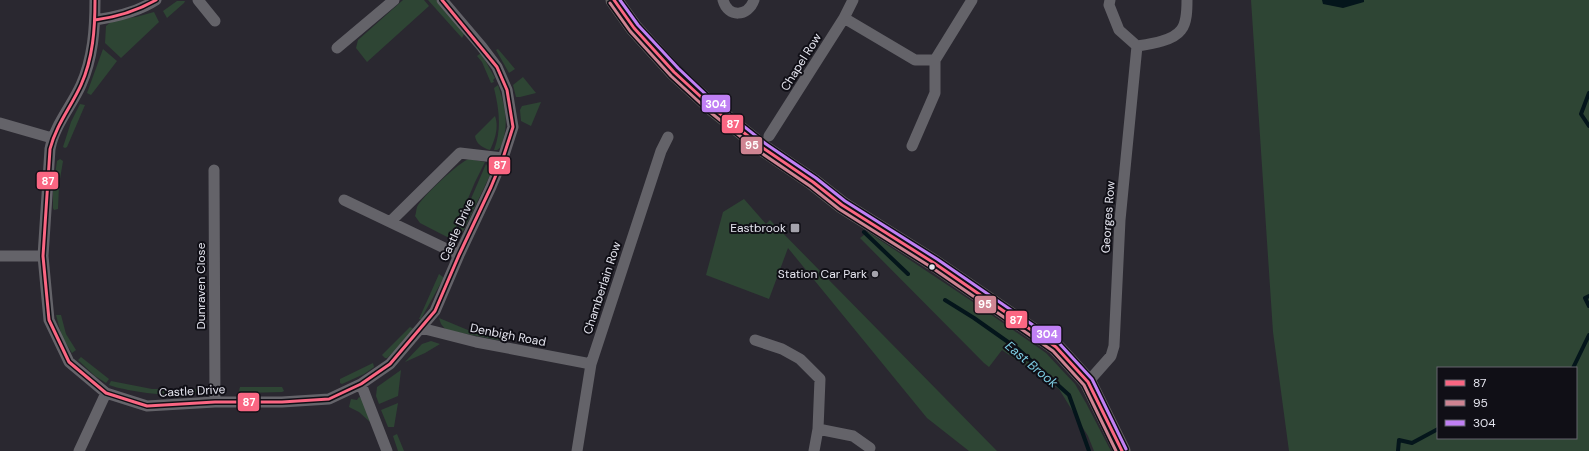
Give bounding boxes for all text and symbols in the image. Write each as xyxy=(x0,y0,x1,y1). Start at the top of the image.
street label: Chapel Row xyxy=(777,30,825,94)
line badge: 304 xyxy=(701,94,731,113)
text: 304 xyxy=(705,97,727,111)
line badge: 87 xyxy=(721,114,744,134)
text: 87 xyxy=(727,117,739,131)
line badge: 95 xyxy=(740,136,763,155)
text: 95 xyxy=(745,138,759,152)
line badge: 87 xyxy=(488,156,511,175)
text: 87 xyxy=(494,158,506,172)
line badge: 87 xyxy=(36,171,59,190)
text: 87 xyxy=(42,174,54,188)
street label: Georges Row xyxy=(1097,180,1119,254)
street label: Castle Drive xyxy=(436,196,478,264)
place label: Eastbrook xyxy=(730,220,786,236)
marker: Eastbrook xyxy=(789,222,801,234)
street label: Chamberlain Row xyxy=(579,240,625,336)
street label: Dunraven Close xyxy=(193,242,209,329)
unlabelled marker xyxy=(927,262,937,272)
place label: Station Car Park xyxy=(778,266,867,282)
marker: Station Car Park xyxy=(870,269,880,279)
line badge: 95 xyxy=(974,295,997,314)
text: 95 xyxy=(978,297,992,311)
line badge: 87 xyxy=(1005,310,1028,329)
text: 87 xyxy=(1010,313,1022,327)
street label: Denbigh Road xyxy=(469,320,547,350)
line badge: 304 xyxy=(1031,325,1062,344)
text: 304 xyxy=(1036,327,1058,341)
water label: East Brook xyxy=(1002,337,1062,392)
legend xyxy=(1437,367,1577,439)
text: 87 xyxy=(1473,375,1486,391)
street label: Castle Drive xyxy=(158,381,226,401)
line badge: 87 xyxy=(237,392,260,412)
text: 87 xyxy=(243,395,255,409)
text: 95 xyxy=(1473,395,1488,411)
text: 304 xyxy=(1473,415,1496,431)

